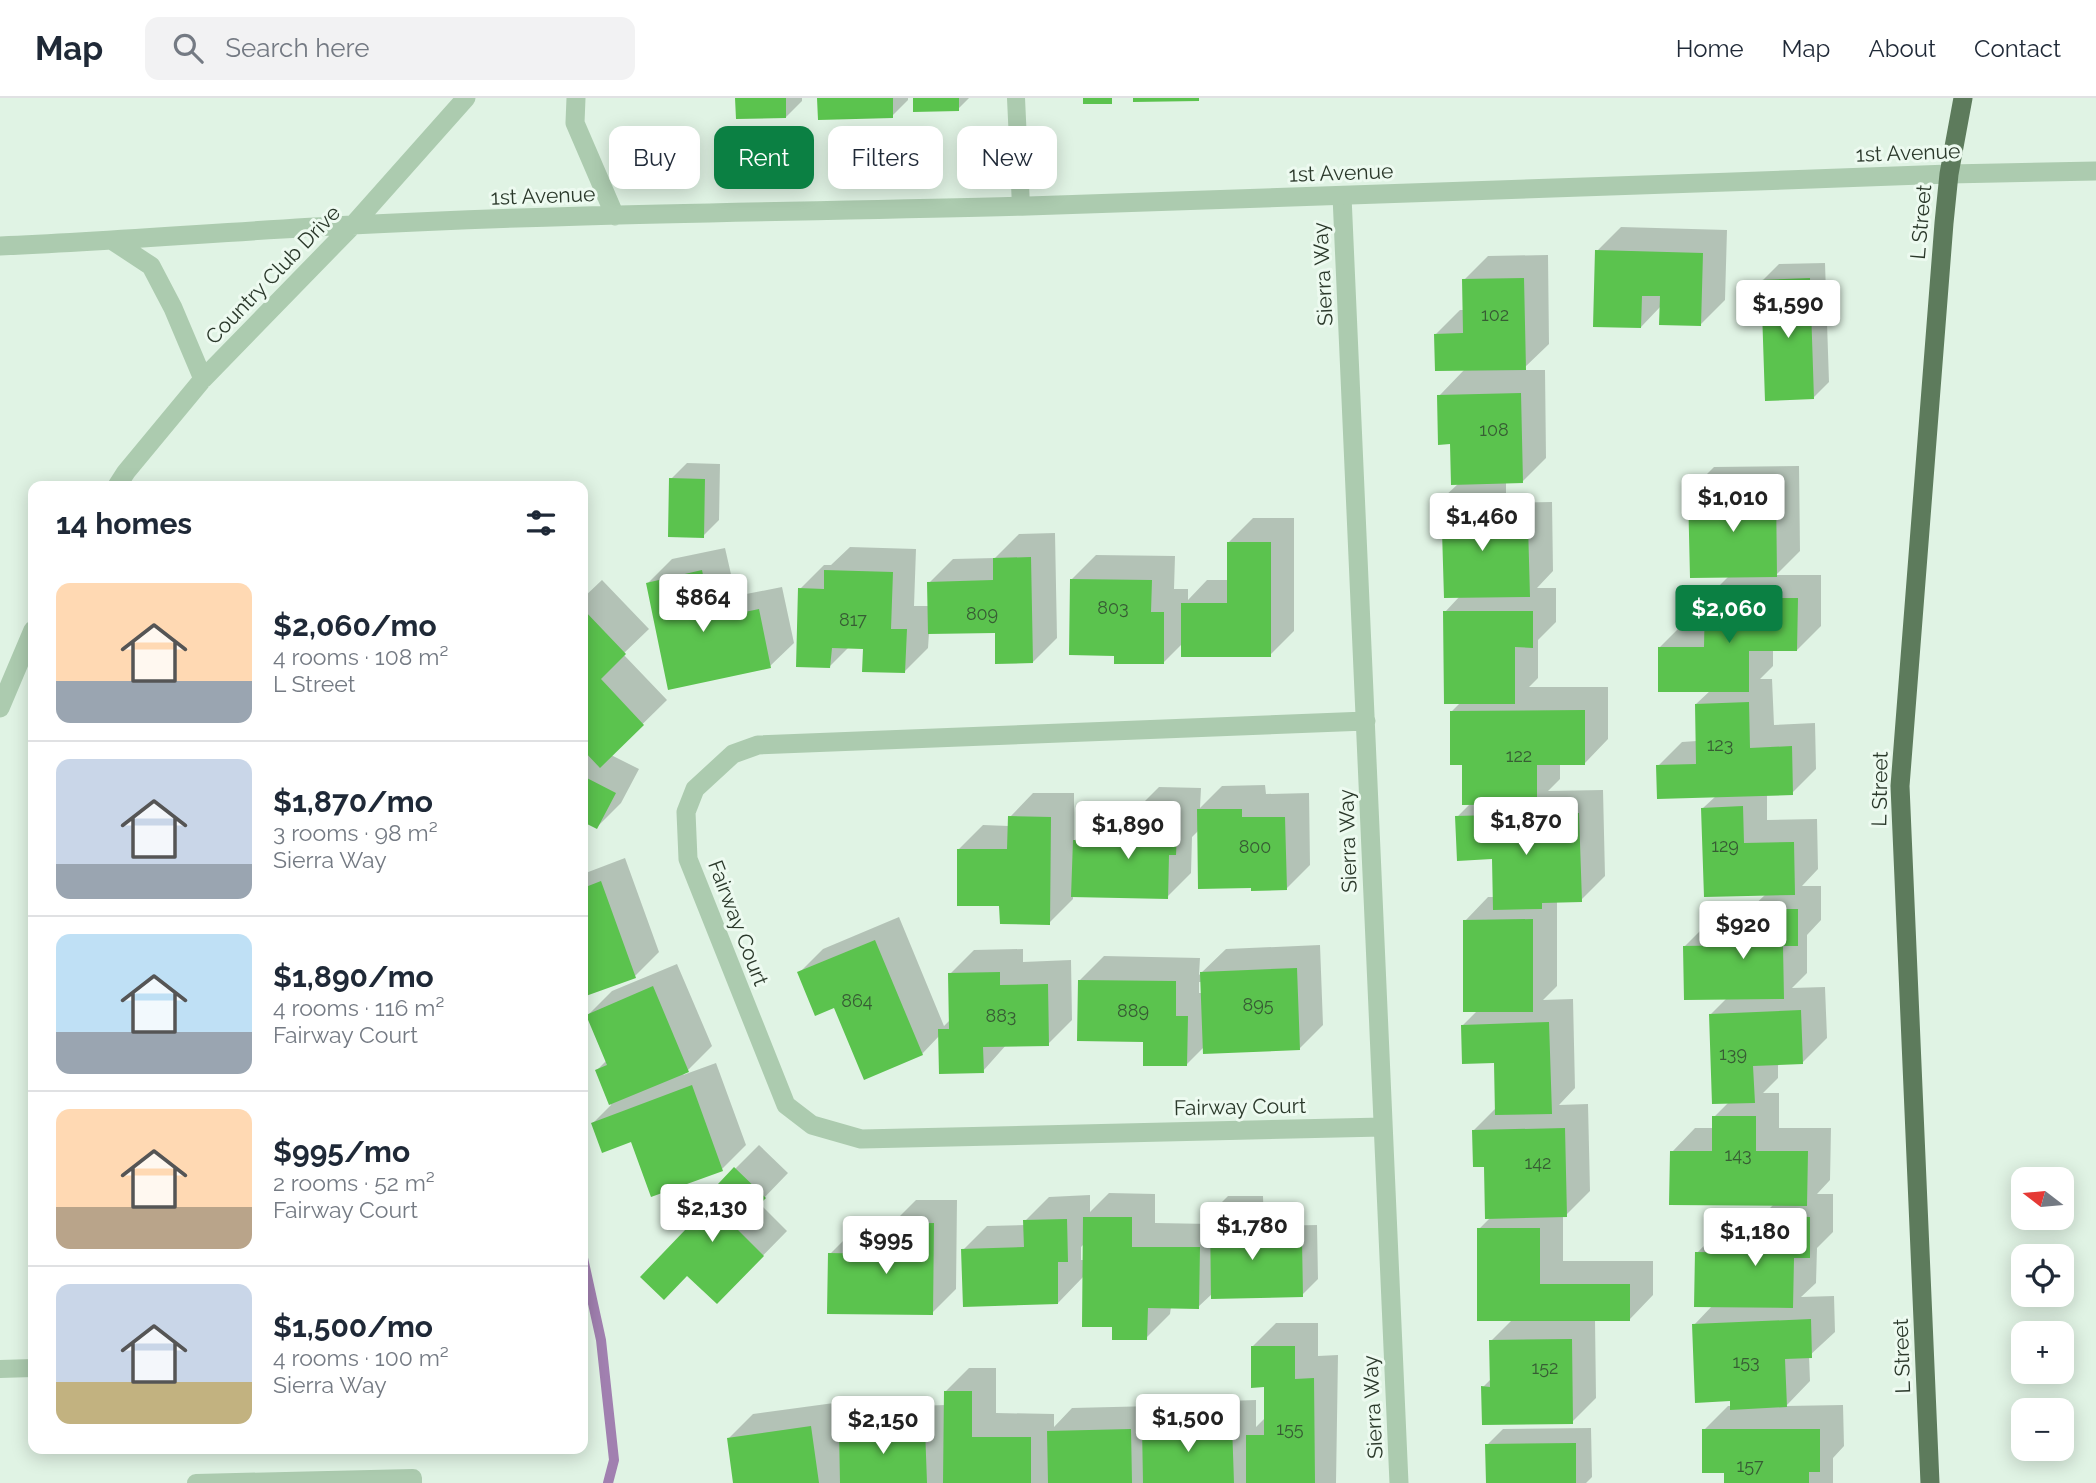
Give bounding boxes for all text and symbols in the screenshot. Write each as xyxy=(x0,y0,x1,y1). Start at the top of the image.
search box xyxy=(145,17,635,80)
text: Map xyxy=(35,29,103,68)
icon: search xyxy=(169,29,207,67)
text: Search here xyxy=(225,33,370,63)
text: Home xyxy=(1676,34,1744,63)
text: Map xyxy=(1782,34,1830,63)
text: About xyxy=(1868,34,1936,63)
text: Contact xyxy=(1974,34,2061,63)
chip: Buy xyxy=(609,126,700,189)
chip: Rent xyxy=(714,126,814,189)
chip: Filters xyxy=(828,126,943,189)
chip: New xyxy=(957,126,1057,189)
street label: 1st Avenue xyxy=(1855,138,1961,167)
street label: 1st Avenue xyxy=(1288,158,1394,187)
street label: 1st Avenue xyxy=(490,181,596,210)
street label: L Street xyxy=(1905,183,1936,261)
street label: Country Club Drive xyxy=(200,200,345,349)
street label: Sierra Way xyxy=(1307,222,1338,326)
pin: $1,590 xyxy=(1731,280,1845,340)
text: $1,590 xyxy=(1752,289,1824,316)
house number: 102 xyxy=(1481,304,1509,325)
house number: 108 xyxy=(1479,419,1509,440)
pin: $1,010 xyxy=(1676,474,1790,534)
text: $1,010 xyxy=(1698,483,1768,510)
pin: $1,460 xyxy=(1425,494,1539,553)
text: $1,460 xyxy=(1446,502,1518,529)
icon: filters xyxy=(522,504,560,542)
text: 14 homes xyxy=(56,506,192,541)
pin: $864 xyxy=(662,574,744,634)
text: $864 xyxy=(675,583,731,610)
pin: $2,060 xyxy=(1672,586,1786,645)
text: $2,060 xyxy=(1691,594,1767,621)
house number: 803 xyxy=(1097,597,1129,618)
house number: 809 xyxy=(966,603,998,624)
text: $2,060/mo xyxy=(273,608,437,643)
house number: 817 xyxy=(839,609,867,630)
icon: home xyxy=(112,611,196,695)
text: 4 rooms · 108 m² xyxy=(273,643,448,670)
text: L Street xyxy=(273,670,355,697)
house number: 123 xyxy=(1707,734,1733,755)
house number: 122 xyxy=(1506,745,1532,766)
street label: L Street xyxy=(1866,751,1893,827)
text: $1,870/mo xyxy=(273,784,433,819)
icon: home xyxy=(112,787,196,871)
street label: Sierra Way xyxy=(1333,789,1362,893)
pin: $1,870 xyxy=(1469,798,1583,857)
pin: $1,890 xyxy=(1071,802,1185,861)
text: $1,870 xyxy=(1490,806,1562,833)
text: $1,890 xyxy=(1092,810,1164,837)
text: 3 rooms · 98 m² xyxy=(273,819,438,846)
house number: 129 xyxy=(1711,835,1739,856)
house number: 800 xyxy=(1239,836,1271,857)
text: Sierra Way xyxy=(273,846,387,873)
street label: Fairway Court xyxy=(703,857,774,989)
pin: $920 xyxy=(1702,902,1784,961)
text: $920 xyxy=(1715,910,1771,937)
text: $1,890/mo xyxy=(273,959,434,994)
icon: home xyxy=(112,962,196,1046)
house number: 864 xyxy=(841,990,873,1011)
text: 4 rooms · 116 m² xyxy=(273,994,444,1021)
house number: 895 xyxy=(1242,994,1274,1015)
house number: 889 xyxy=(1117,1000,1149,1021)
house number: 883 xyxy=(986,1005,1016,1026)
text: Fairway Court xyxy=(273,1021,418,1048)
house number: 139 xyxy=(1719,1043,1747,1064)
street label: Fairway Court xyxy=(1174,1093,1306,1120)
text: $995/mo xyxy=(273,1134,410,1169)
icon: home xyxy=(112,1137,196,1221)
house number: 143 xyxy=(1724,1144,1752,1165)
house number: 142 xyxy=(1525,1152,1551,1173)
north arrow xyxy=(2011,1167,2074,1230)
map controls xyxy=(2011,1167,2074,1461)
text: 2 rooms · 52 m² xyxy=(273,1169,435,1196)
pin: $2,130 xyxy=(655,1184,769,1244)
text: $2,130 xyxy=(676,1193,748,1220)
text: Fairway Court xyxy=(273,1196,418,1223)
pin: $1,780 xyxy=(1195,1202,1309,1262)
pin: $1,180 xyxy=(1698,1208,1812,1268)
text: $1,780 xyxy=(1216,1211,1288,1238)
pin: $995 xyxy=(845,1216,927,1276)
text: $1,180 xyxy=(1720,1217,1790,1244)
text: $995 xyxy=(859,1225,913,1252)
button: locate xyxy=(2011,1244,2074,1307)
text: $1,500/mo xyxy=(273,1309,433,1344)
icon: home xyxy=(112,1312,196,1396)
street label: L Street xyxy=(1888,1318,1915,1394)
button: + xyxy=(2011,1321,2074,1384)
text: 4 rooms · 100 m² xyxy=(273,1344,449,1371)
house number: 153 xyxy=(1732,1351,1760,1372)
street label: Sierra Way xyxy=(1357,1355,1388,1459)
house number: 152 xyxy=(1532,1357,1558,1378)
text: Sierra Way xyxy=(273,1371,387,1398)
pin: $1,500 xyxy=(1131,1394,1245,1454)
pin: $2,150 xyxy=(826,1396,940,1456)
button: − xyxy=(2011,1398,2074,1461)
text: $1,500 xyxy=(1152,1403,1224,1430)
text: $2,150 xyxy=(847,1405,919,1432)
house number: 155 xyxy=(1276,1418,1304,1439)
house number: 157 xyxy=(1736,1455,1764,1476)

